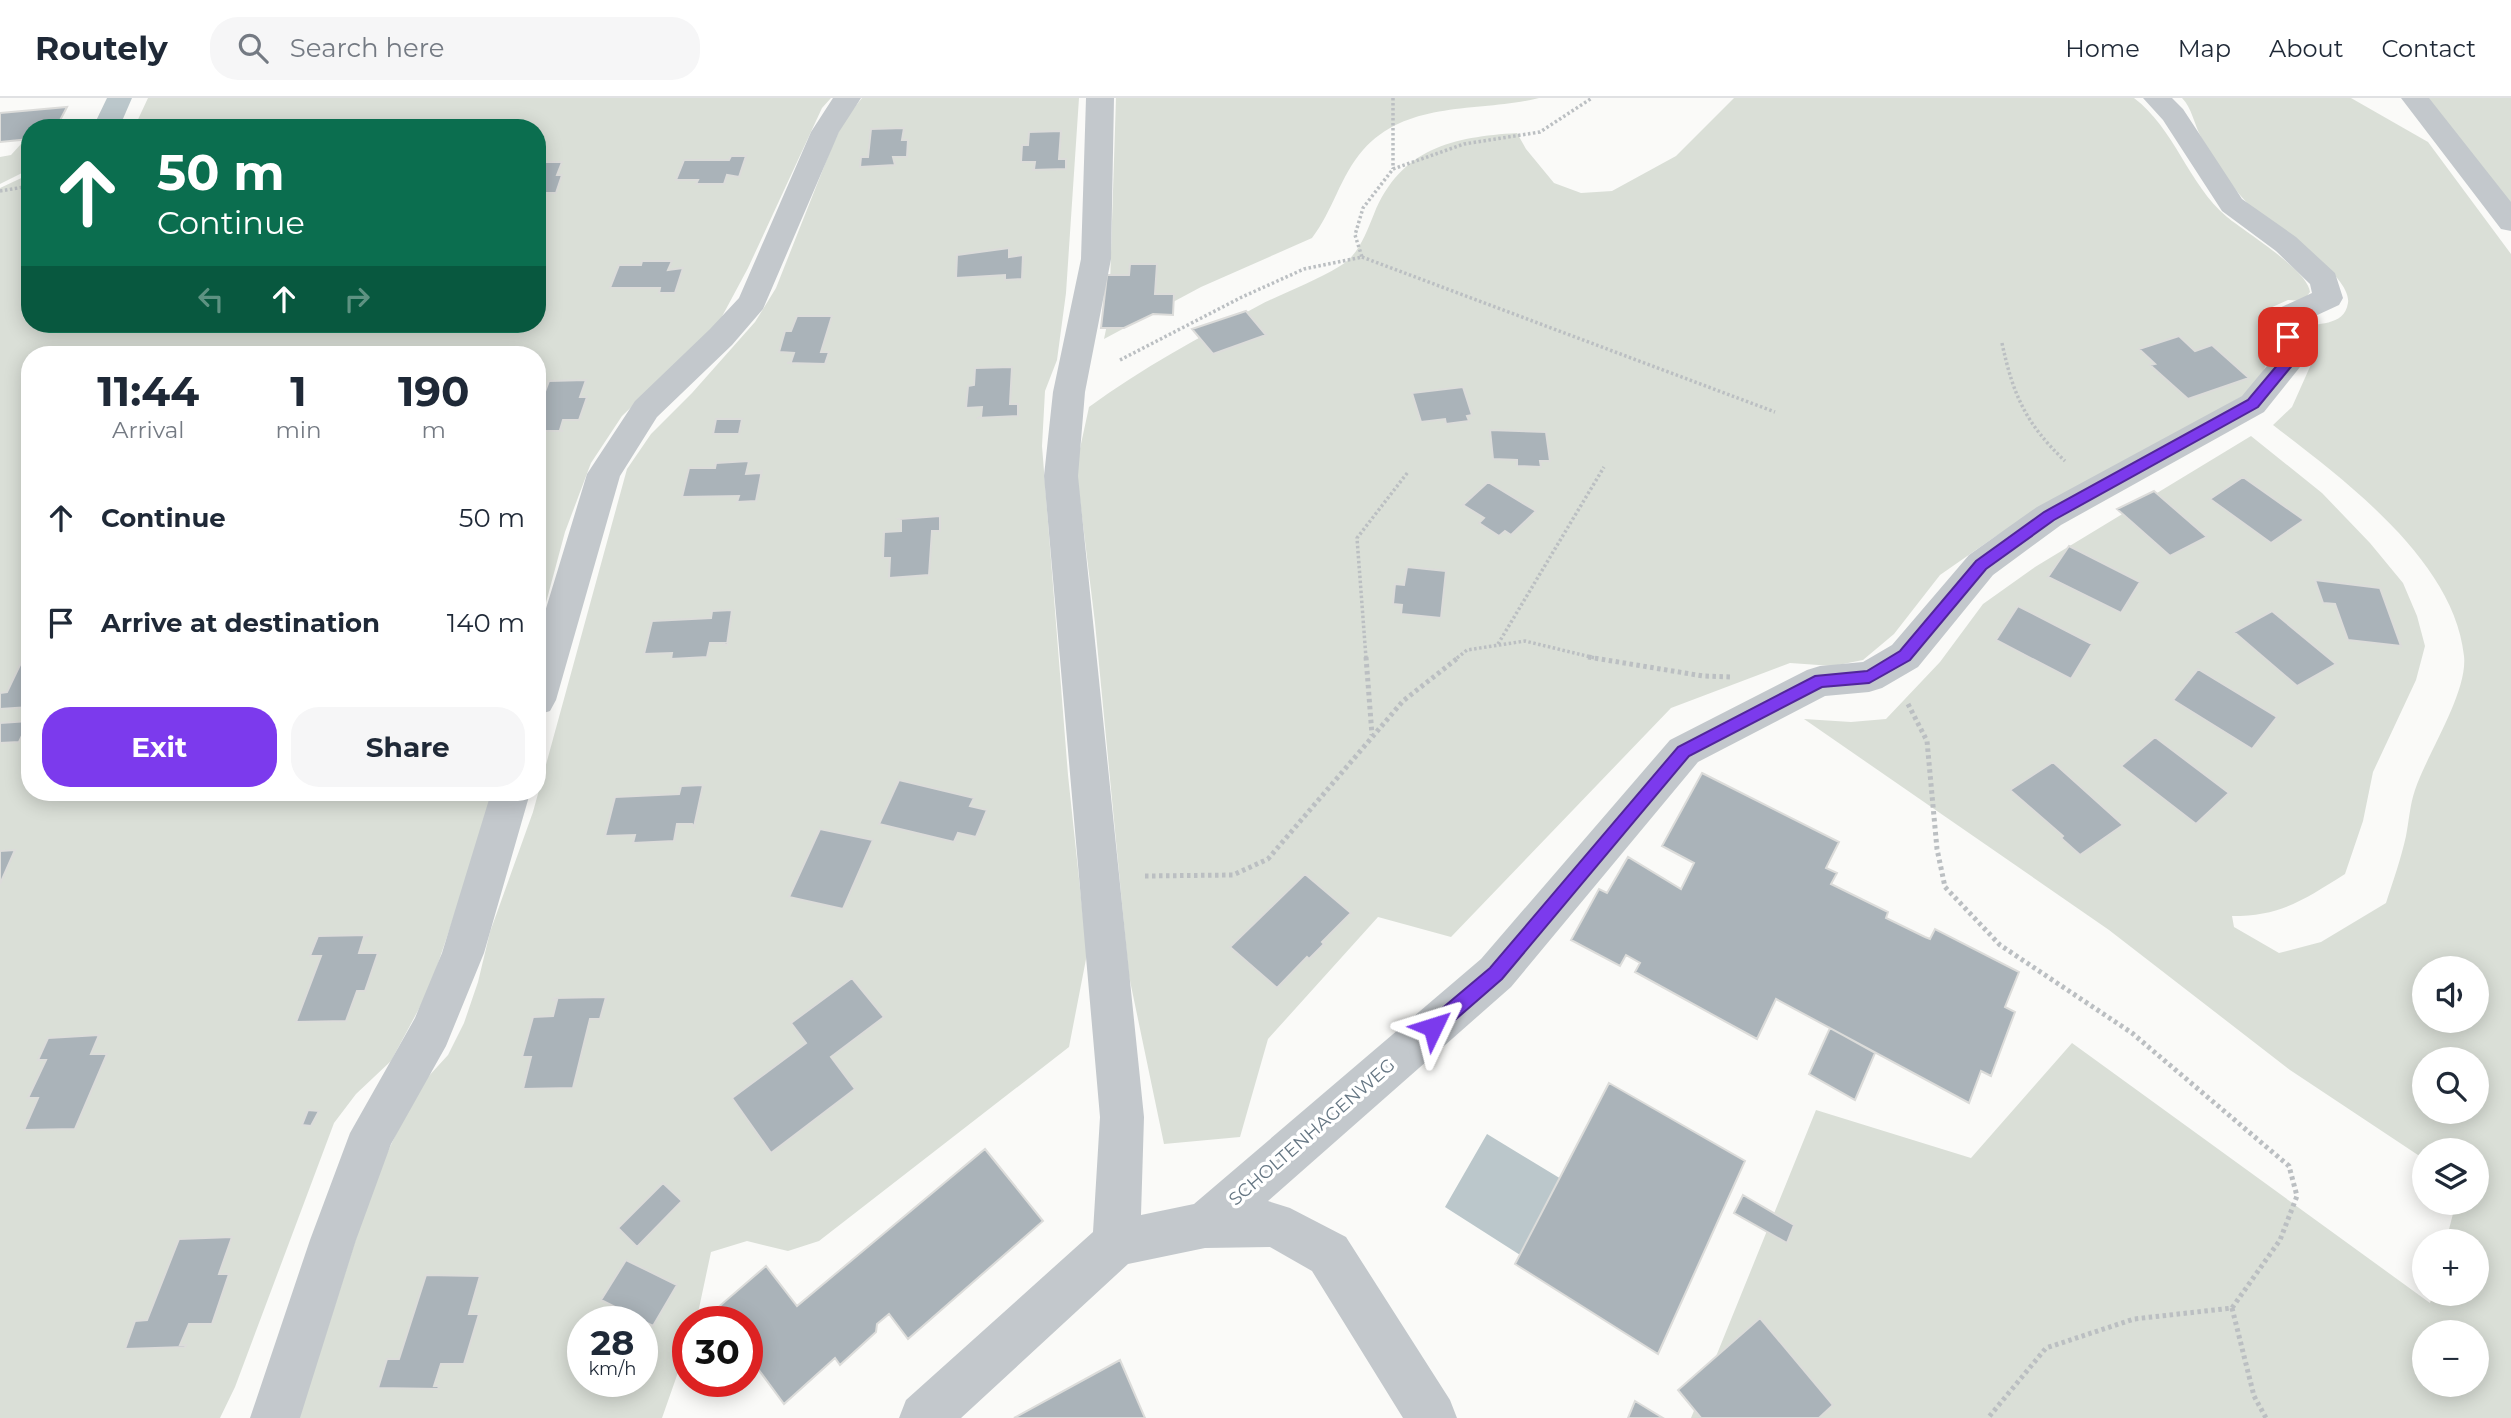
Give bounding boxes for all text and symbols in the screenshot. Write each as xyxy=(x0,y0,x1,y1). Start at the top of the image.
search box xyxy=(210,17,700,80)
text: Routely xyxy=(35,28,168,68)
icon: search xyxy=(234,29,272,67)
text: Search here xyxy=(290,32,445,64)
text: Home xyxy=(2065,34,2140,63)
text: Map xyxy=(2178,34,2231,63)
text: About xyxy=(2269,34,2343,63)
text: Contact xyxy=(2381,34,2476,63)
text: 50 m xyxy=(157,143,285,202)
icon: ahead xyxy=(42,147,133,238)
text: Continue xyxy=(157,203,305,242)
icon: left xyxy=(192,280,230,318)
icon: ahead xyxy=(265,280,303,318)
icon: right xyxy=(338,280,376,318)
pin xyxy=(2258,307,2318,367)
icon: arrive xyxy=(2269,318,2307,356)
text: 11:44 xyxy=(97,365,199,417)
text: 1 xyxy=(290,365,307,417)
text: 190 xyxy=(398,365,470,417)
text: Arrival xyxy=(112,416,184,444)
text: min xyxy=(275,416,322,444)
text: m xyxy=(422,416,446,444)
icon: ahead xyxy=(42,499,80,537)
text: Continue xyxy=(101,502,226,534)
text: 50 m xyxy=(459,502,525,534)
icon: arrive xyxy=(42,604,80,642)
text: Arrive at destination xyxy=(101,607,380,639)
text: 140 m xyxy=(447,607,525,639)
button: Exit xyxy=(42,707,277,787)
button: Share xyxy=(291,707,525,787)
map controls xyxy=(2412,956,2489,1397)
button: sound xyxy=(2412,956,2489,1033)
position arrow xyxy=(1396,990,1470,1064)
button: search xyxy=(2412,1047,2489,1124)
street label: SCHOLTENHAGENWEG xyxy=(1224,1054,1400,1210)
button: layers xyxy=(2412,1138,2489,1215)
button: + xyxy=(2412,1229,2489,1306)
speed limit sign: 30 xyxy=(672,1306,763,1397)
button: − xyxy=(2412,1320,2489,1397)
text: 28 xyxy=(591,1321,634,1364)
text: km/h xyxy=(588,1358,637,1380)

